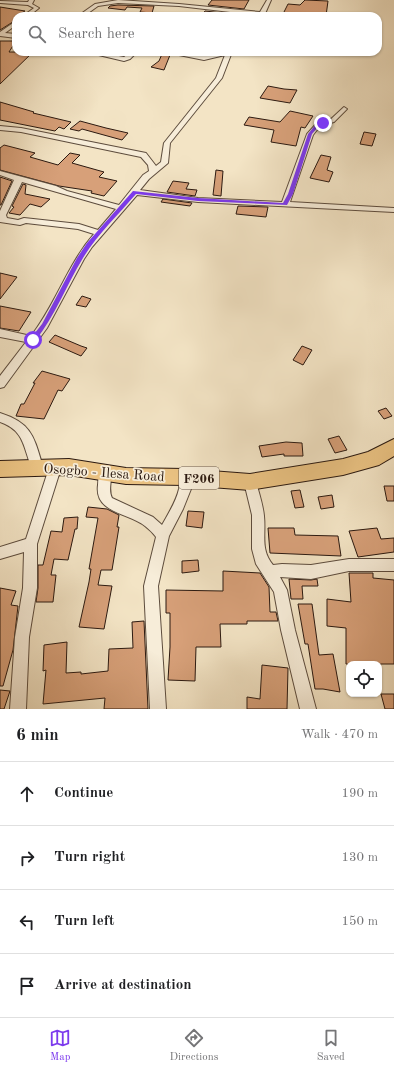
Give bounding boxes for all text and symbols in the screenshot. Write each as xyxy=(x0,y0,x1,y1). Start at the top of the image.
search box xyxy=(12,12,382,56)
icon: search xyxy=(26,23,48,45)
text: Search here xyxy=(58,27,135,42)
route end xyxy=(314,114,332,132)
route start xyxy=(24,331,42,349)
street label: Osogbo - Ilesa Road xyxy=(43,462,165,484)
road number: F206 xyxy=(179,467,219,489)
map controls xyxy=(346,661,382,697)
button: locate xyxy=(346,661,382,697)
text: 6 min xyxy=(16,727,59,744)
text: Walk · 470 m xyxy=(301,728,378,741)
icon: ahead xyxy=(16,783,38,805)
text: Continue xyxy=(54,786,113,801)
text: 190 m xyxy=(341,787,378,800)
icon: right xyxy=(16,847,38,869)
text: Turn right xyxy=(54,850,125,865)
text: 130 m xyxy=(341,851,378,864)
icon: left xyxy=(16,911,38,933)
text: Turn left xyxy=(54,914,114,929)
text: 150 m xyxy=(341,915,378,928)
icon: arrive xyxy=(16,975,38,997)
text: Arrive at destination xyxy=(54,978,192,993)
tab: Map xyxy=(49,1027,71,1065)
tab: Directions xyxy=(170,1027,218,1065)
tab: Saved xyxy=(317,1027,345,1065)

